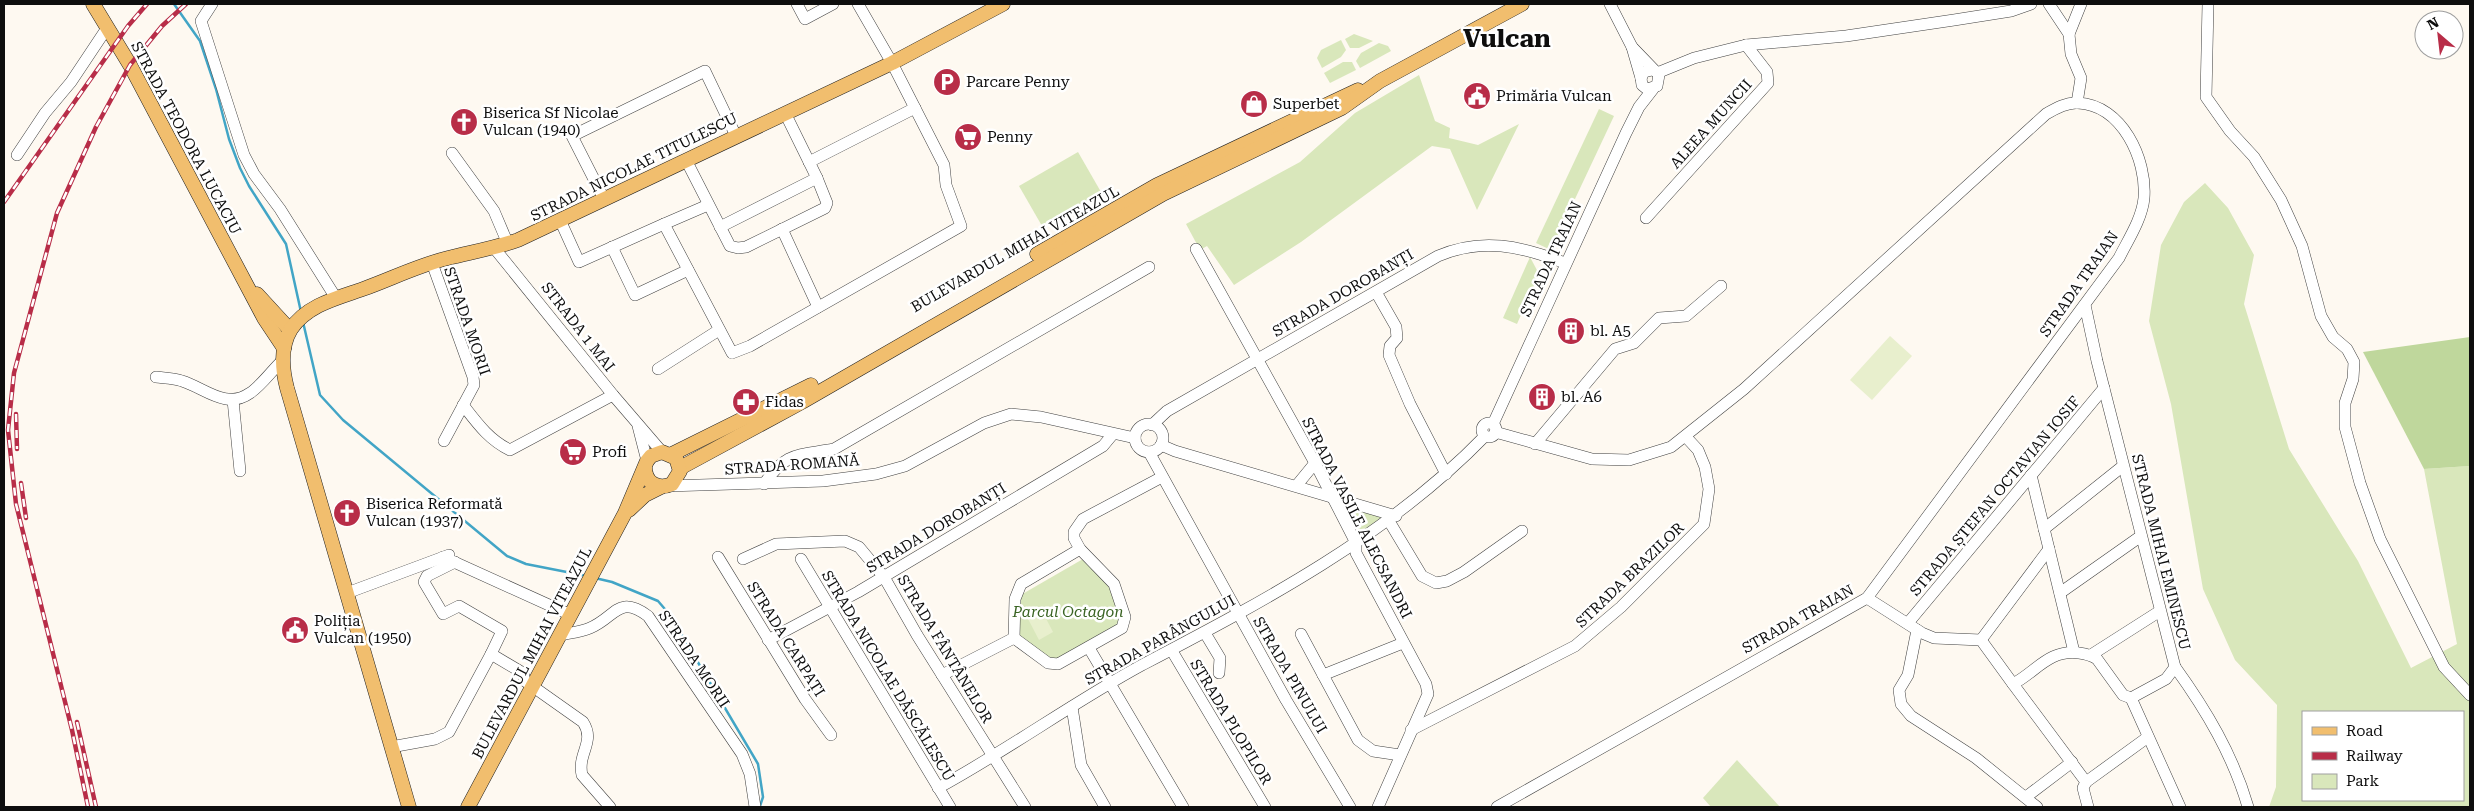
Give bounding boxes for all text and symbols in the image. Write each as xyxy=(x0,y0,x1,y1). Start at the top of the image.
north arrow xyxy=(2414,10,2464,60)
text: N xyxy=(2424,14,2442,33)
district label: Vulcan xyxy=(1463,24,1551,53)
street label: STRADA TEODORA LUCACIU xyxy=(127,38,245,238)
parking icon: Parcare Penny xyxy=(932,67,962,97)
place label: Parcare Penny xyxy=(966,73,1070,91)
street label: ALEEA MUNCII xyxy=(1666,76,1756,172)
public building icon: Primăria Vulcan xyxy=(1462,81,1492,111)
place label: Primăria Vulcan xyxy=(1496,87,1612,105)
shop icon: Superbet xyxy=(1239,89,1269,119)
place label: Superbet xyxy=(1273,95,1340,113)
place label: Biserica Sf Nicolae Vulcan (1940) xyxy=(483,104,618,139)
church icon: Biserica Sf Nicolae Vulcan (1940) xyxy=(449,107,479,137)
street label: STRADA NICOLAE TITULESCU xyxy=(528,109,740,225)
supermarket icon: Penny xyxy=(953,122,983,152)
place label: Penny xyxy=(987,128,1033,146)
street label: BULEVARDUL MIHAI VITEAZUL xyxy=(908,182,1122,316)
street label: STRADA TRAIAN xyxy=(1516,199,1586,319)
street label: STRADA TRAIAN xyxy=(2036,228,2122,340)
street label: STRADA DOROBANȚI xyxy=(1269,245,1417,342)
street label: STRADA MORII xyxy=(440,264,494,378)
street label: STRADA 1 MAI xyxy=(538,279,618,375)
building icon: bl. A5 xyxy=(1556,316,1586,346)
place label: bl. A5 xyxy=(1590,322,1631,340)
building icon: bl. A6 xyxy=(1527,382,1557,412)
pharmacy icon: Fidas xyxy=(731,387,761,417)
place label: bl. A6 xyxy=(1561,388,1602,406)
street label: STRADA ȘTEFAN OCTAVIAN IOSIF xyxy=(1906,392,2085,600)
place label: Fidas xyxy=(765,393,804,411)
street label: STRADA VASILE ALECSANDRI xyxy=(1298,414,1416,622)
supermarket icon: Profi xyxy=(558,437,588,467)
place label: Profi xyxy=(592,443,627,461)
street label: STRADA ROMANĂ xyxy=(724,451,861,479)
street label: STRADA MIHAI EMINESCU xyxy=(2128,452,2194,652)
street label: STRADA DOROBANȚI xyxy=(863,479,1010,578)
place label: Biserica Reformată Vulcan (1937) xyxy=(366,495,502,530)
church icon: Biserica Reformată Vulcan (1937) xyxy=(332,498,362,528)
street label: STRADA BRAZILOR xyxy=(1572,518,1688,631)
street label: BULEVARDUL MIHAI VITEAZUL xyxy=(468,544,596,762)
street label: STRADA NICOLAE DĂSCĂLESCU xyxy=(818,567,958,785)
street label: STRADA FÂNTÂNELOR xyxy=(894,572,997,727)
street label: STRADA CARPAȚI xyxy=(743,578,829,700)
street label: STRADA TRAIAN xyxy=(1739,581,1857,657)
street label: STRADA PARÂNGULUI xyxy=(1082,591,1238,689)
park label: Parcul Octagon xyxy=(1011,603,1124,621)
street label: STRADA MORII xyxy=(655,607,733,711)
place label: Poliția Vulcan (1950) xyxy=(314,612,412,647)
street label: STRADA PINULUI xyxy=(1249,613,1331,737)
public building icon: Poliția Vulcan (1950) xyxy=(280,615,310,645)
street label: STRADA PLOPILOR xyxy=(1186,656,1276,789)
legend xyxy=(2302,711,2464,801)
text: Road xyxy=(2346,722,2383,740)
text: Railway xyxy=(2346,747,2403,765)
text: Park xyxy=(2346,772,2380,790)

